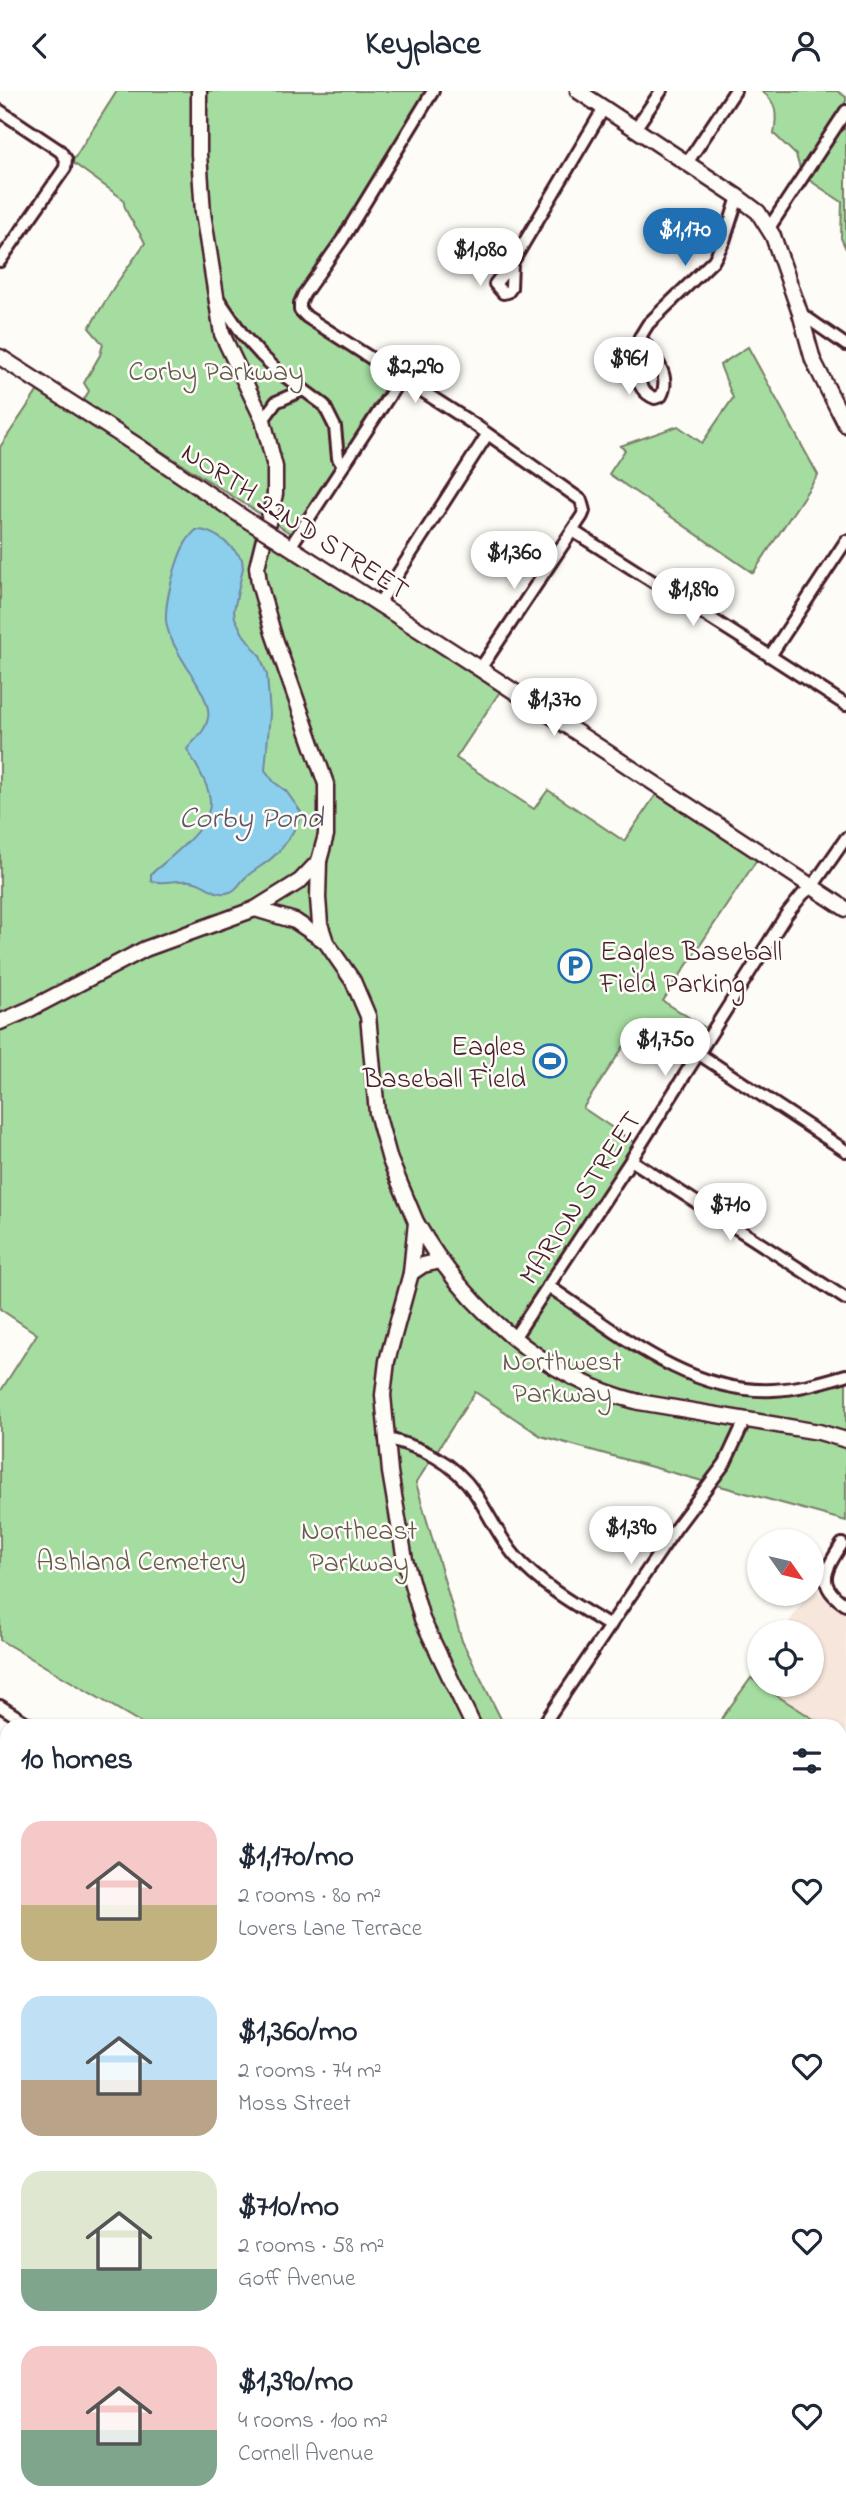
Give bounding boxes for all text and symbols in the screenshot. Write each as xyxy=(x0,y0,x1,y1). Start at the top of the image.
text: Keyplace xyxy=(365,22,481,69)
icon: back xyxy=(21,27,59,65)
icon: person xyxy=(787,27,825,65)
pin: $1,170 xyxy=(628,209,742,268)
text: $1,170 xyxy=(659,214,711,247)
pin: $1,080 xyxy=(423,229,537,288)
text: $1,080 xyxy=(453,234,507,267)
pin: $961 xyxy=(588,337,670,397)
text: $961 xyxy=(610,343,648,376)
pin: $2,290 xyxy=(358,345,472,405)
text: $2,290 xyxy=(386,351,444,384)
park label: Corby Parkway xyxy=(128,353,304,394)
street label: NORTH 22ND STREET xyxy=(172,434,416,612)
pin: $1,360 xyxy=(457,531,571,591)
text: $1,360 xyxy=(487,537,541,570)
pin: $1,890 xyxy=(636,568,750,628)
text: $1,890 xyxy=(668,574,718,607)
pin: $1,370 xyxy=(497,679,611,738)
text: $1,370 xyxy=(527,684,581,717)
water label: Corby Pond xyxy=(179,798,324,842)
place label: Eagles Baseball Field Parking xyxy=(599,933,782,1006)
parking icon: Eagles Baseball Field Parking xyxy=(556,947,594,985)
pin: $1,750 xyxy=(608,1019,722,1078)
text: $1,750 xyxy=(636,1024,694,1057)
place label: Eagles Baseball Field xyxy=(362,1028,526,1101)
sports icon: Eagles Baseball Field xyxy=(531,1042,569,1080)
street label: MARION STREET xyxy=(510,1104,654,1294)
pin: $710 xyxy=(689,1183,771,1243)
text: $710 xyxy=(710,1189,750,1222)
park label: Northwest Parkway xyxy=(502,1343,622,1416)
pin: $1,390 xyxy=(574,1507,688,1566)
park label: Northeast Parkway xyxy=(301,1512,417,1585)
text: $1,390 xyxy=(605,1512,657,1545)
north arrow xyxy=(747,1529,824,1607)
map controls xyxy=(747,1529,824,1697)
park label: Ashland Cemetery xyxy=(36,1543,246,1584)
button: locate xyxy=(747,1620,824,1697)
text: 10 homes xyxy=(21,1739,133,1783)
icon: filters xyxy=(788,1742,826,1780)
text: $1,170/mo xyxy=(238,1836,354,1880)
icon: home xyxy=(77,1849,161,1933)
icon: heart xyxy=(788,1872,826,1910)
text: 2 rooms · 80 m² xyxy=(238,1880,381,1913)
text: Lovers Lane Terrace xyxy=(238,1913,422,1946)
text: $1,360/mo xyxy=(238,2011,358,2055)
icon: home xyxy=(77,2024,161,2108)
icon: heart xyxy=(788,2047,826,2085)
text: 2 rooms · 74 m² xyxy=(238,2055,382,2088)
text: Moss Street xyxy=(238,2088,351,2121)
text: $710/mo xyxy=(238,2186,339,2230)
icon: home xyxy=(77,2199,161,2283)
icon: heart xyxy=(788,2222,826,2260)
text: 2 rooms · 58 m² xyxy=(238,2230,384,2263)
text: Goff Avenue xyxy=(238,2263,355,2296)
text: $1,390/mo xyxy=(238,2361,353,2405)
icon: home xyxy=(77,2374,161,2458)
icon: heart xyxy=(788,2397,826,2435)
text: 4 rooms · 100 m² xyxy=(238,2405,388,2438)
text: Cornell Avenue xyxy=(238,2438,374,2471)

